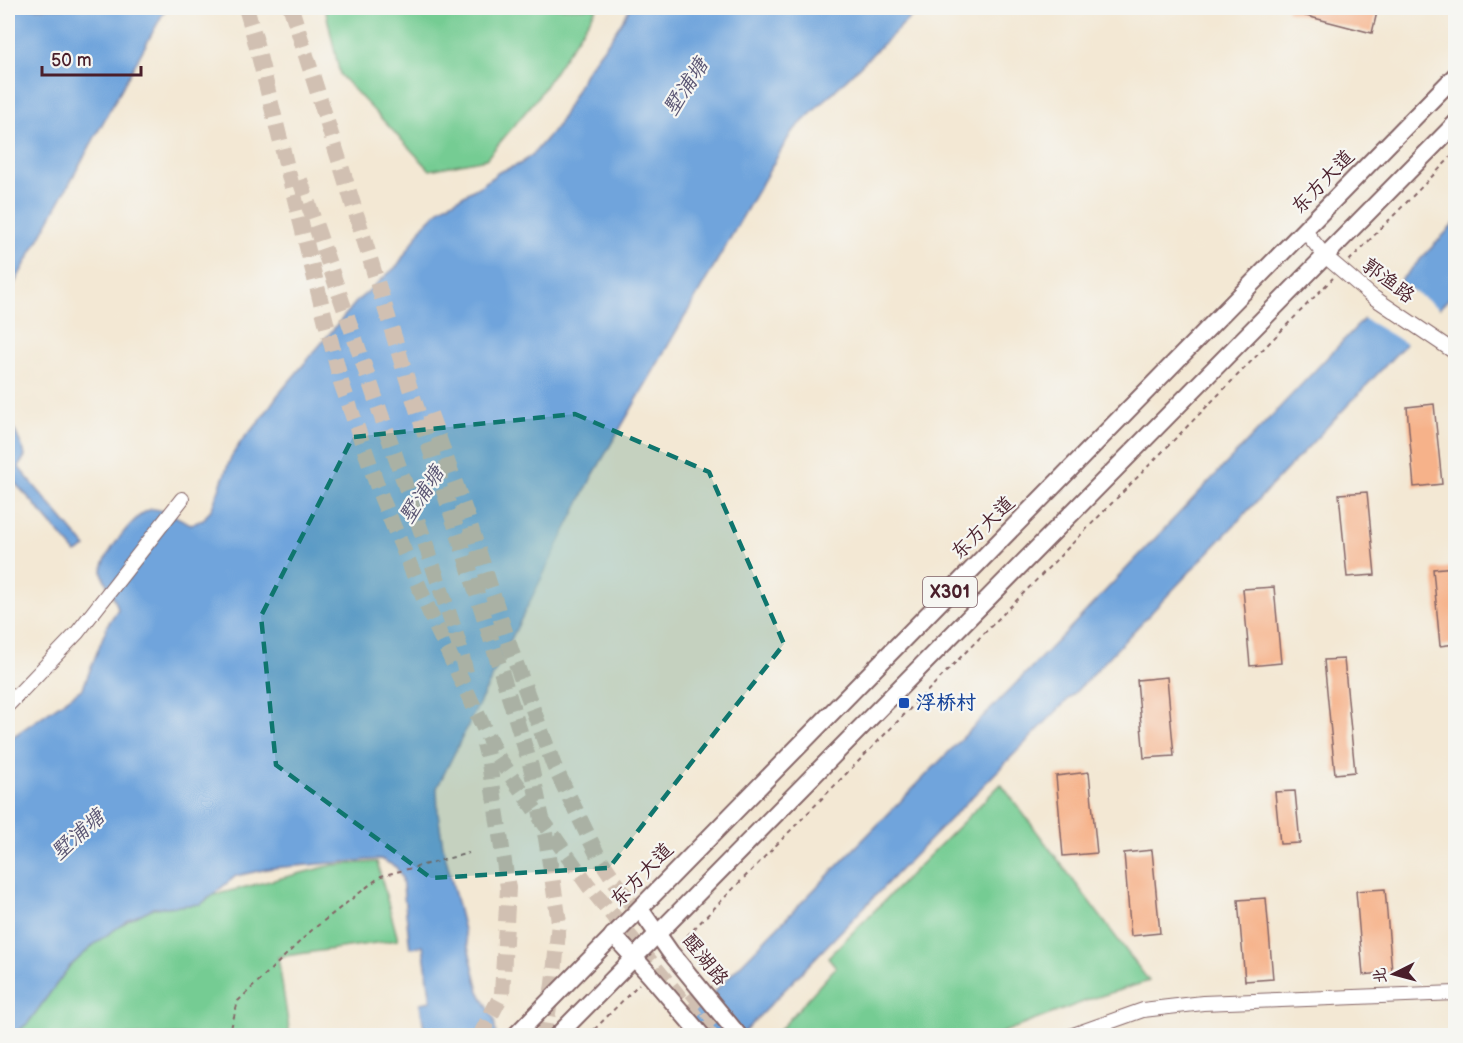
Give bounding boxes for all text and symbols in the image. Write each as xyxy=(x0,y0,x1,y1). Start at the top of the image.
scale bar xyxy=(42,39,141,77)
text: 50 m xyxy=(51,50,92,71)
water label: 墅浦塘 xyxy=(658,52,715,120)
street label: 东方大道 xyxy=(1287,145,1359,219)
street label: 郭渔路 xyxy=(1357,253,1420,309)
water label: 墅浦塘 xyxy=(394,460,451,528)
street label: 东方大道 xyxy=(946,491,1020,565)
road number: X301 xyxy=(923,577,977,607)
place label: 浮桥村 xyxy=(916,691,976,715)
marker: 浮桥村 xyxy=(897,696,911,710)
water label: 墅浦塘 xyxy=(46,803,111,865)
street label: 东方大道 xyxy=(606,838,678,912)
street label: 醒湖路 xyxy=(677,929,734,992)
north arrow xyxy=(1364,944,1424,1004)
text: 北 xyxy=(1370,966,1391,984)

